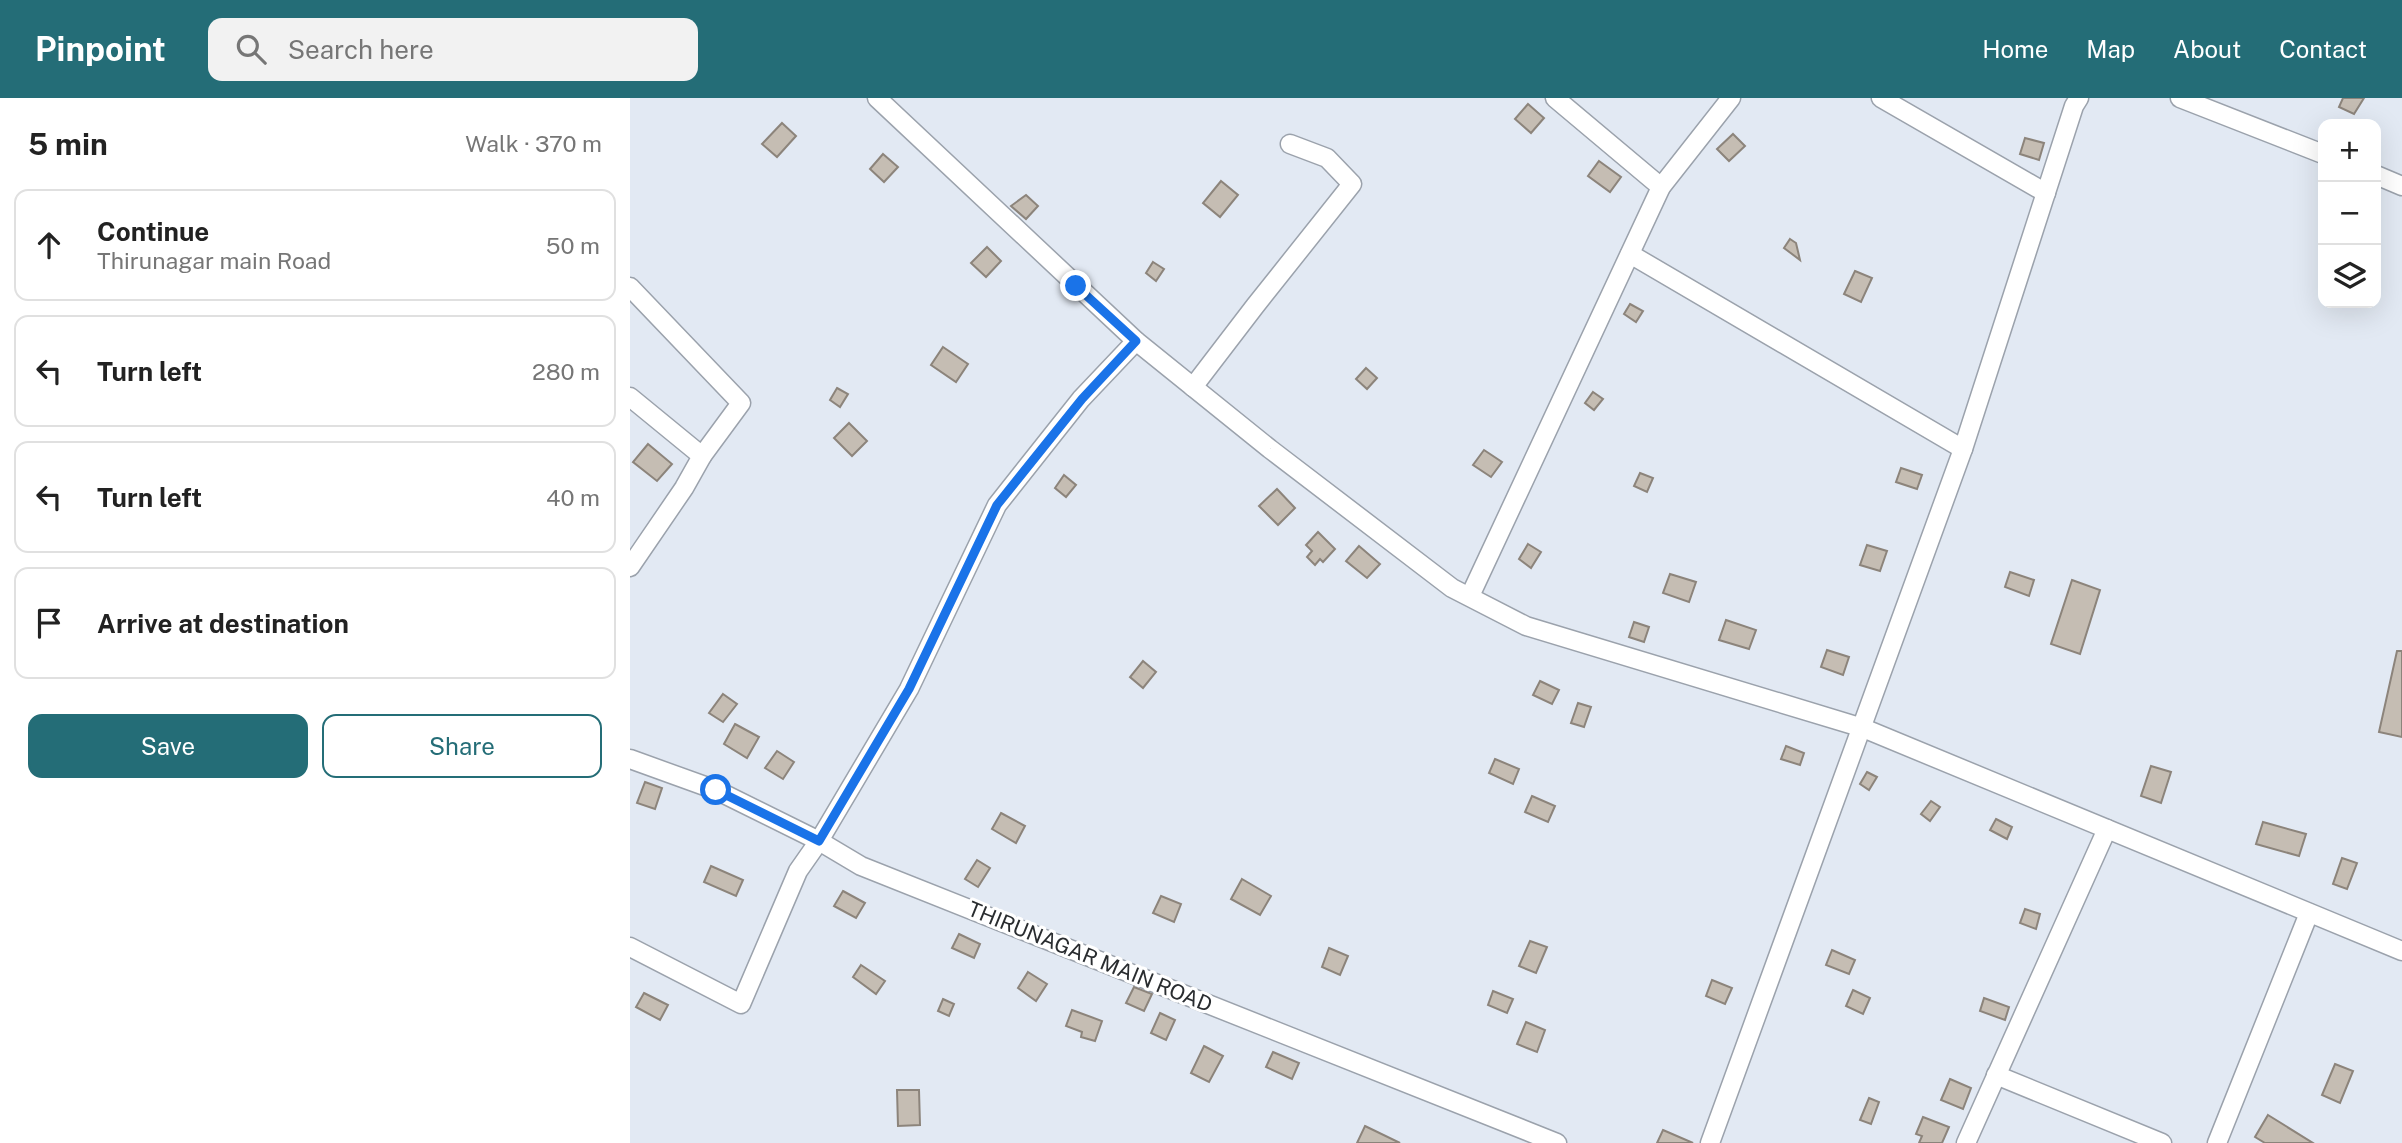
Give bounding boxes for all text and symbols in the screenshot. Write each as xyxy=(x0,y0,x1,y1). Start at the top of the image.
search box xyxy=(208,18,698,81)
text: Pinpoint xyxy=(35,30,166,68)
icon: search xyxy=(232,30,270,68)
text: Search here xyxy=(288,34,434,65)
text: Home xyxy=(1982,35,2048,63)
text: Map xyxy=(2086,35,2135,63)
text: About xyxy=(2173,35,2241,63)
text: Contact xyxy=(2279,35,2367,63)
map controls xyxy=(2318,119,2381,308)
button: + xyxy=(2318,119,2381,182)
text: 5 min xyxy=(28,126,108,162)
text: Walk · 370 m xyxy=(465,130,602,157)
button: − xyxy=(2318,182,2381,245)
text: Continue xyxy=(97,216,209,247)
icon: ahead xyxy=(30,226,68,264)
text: 50 m xyxy=(546,232,600,259)
button: layers xyxy=(2318,245,2381,308)
text: Thirunagar main Road xyxy=(97,247,331,274)
route end xyxy=(1060,270,1091,301)
icon: left xyxy=(30,352,68,390)
text: Turn left xyxy=(97,356,202,387)
text: 280 m xyxy=(532,358,600,385)
icon: left xyxy=(30,478,68,516)
text: Turn left xyxy=(97,482,202,513)
text: 40 m xyxy=(546,484,600,511)
icon: arrive xyxy=(30,604,68,642)
text: Arrive at destination xyxy=(97,608,349,639)
button: Save xyxy=(28,714,308,778)
button: Share xyxy=(322,714,602,778)
route start xyxy=(700,774,731,805)
street label: THIRUNAGAR MAIN ROAD xyxy=(964,896,1216,1017)

